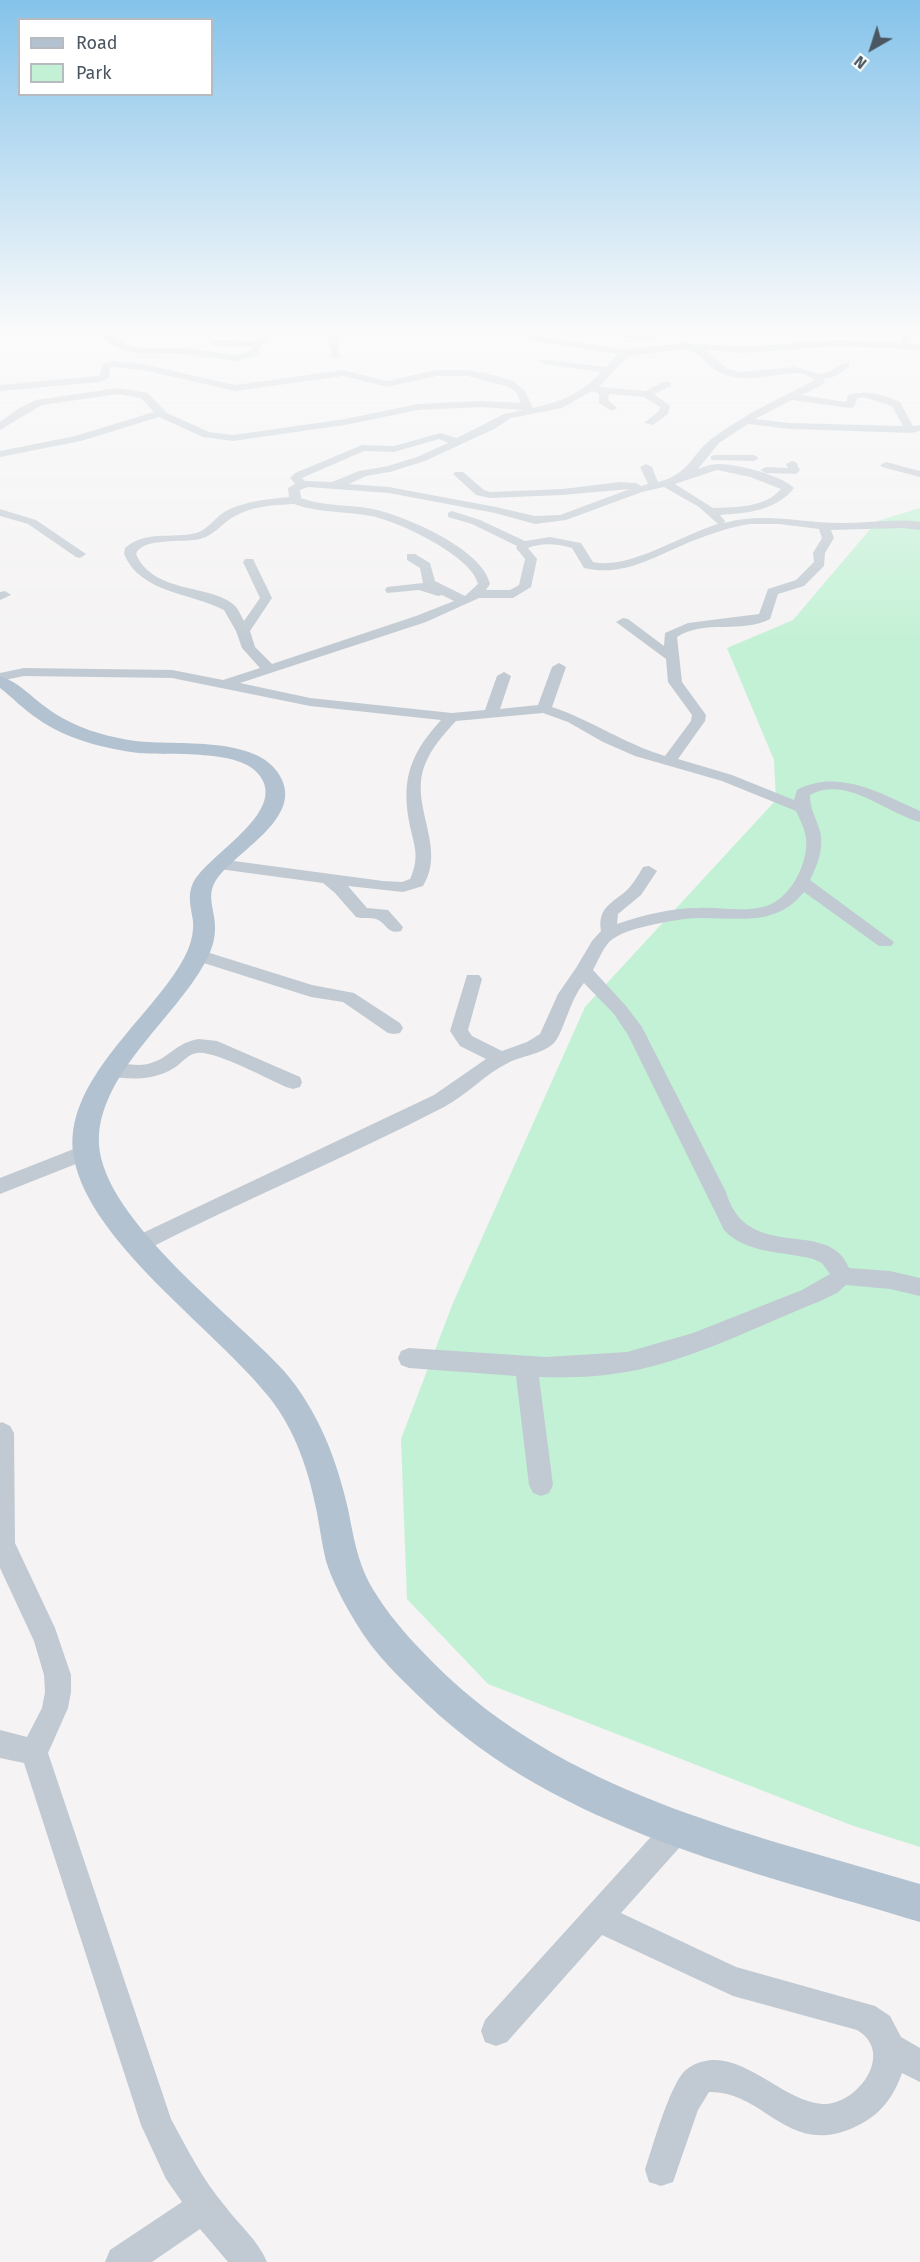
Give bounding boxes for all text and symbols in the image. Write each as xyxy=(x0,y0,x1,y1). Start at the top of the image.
legend xyxy=(18,18,213,96)
north arrow xyxy=(842,18,902,78)
text: Road xyxy=(76,32,118,54)
text: N xyxy=(850,52,870,73)
text: Park xyxy=(76,62,111,84)

